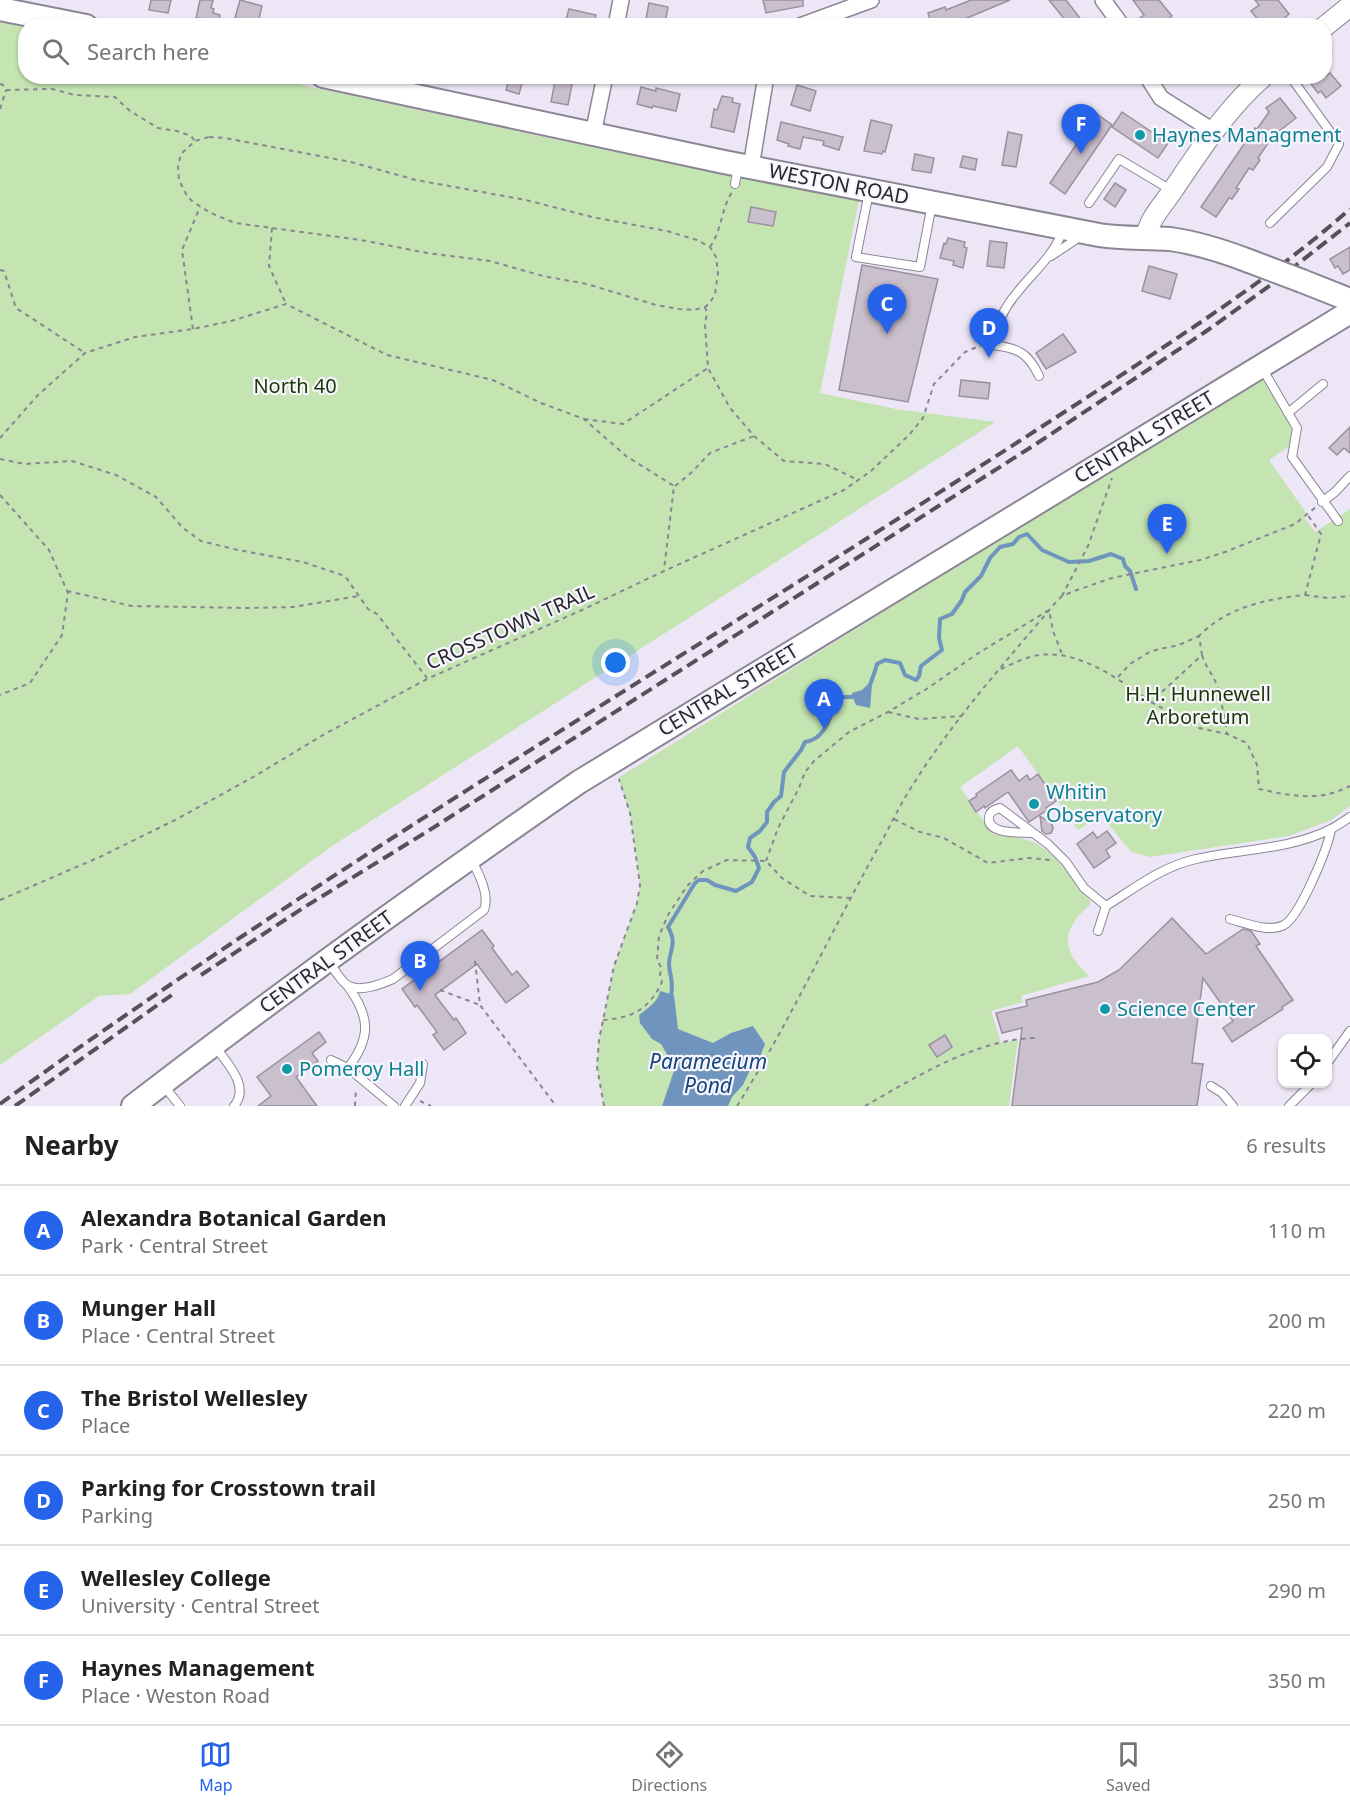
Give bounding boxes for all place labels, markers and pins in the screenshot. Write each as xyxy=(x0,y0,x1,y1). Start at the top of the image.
pin: F xyxy=(1062,104,1100,154)
place label: Haynes Managment xyxy=(1152,121,1341,148)
marker: Haynes Managment xyxy=(1133,128,1147,142)
pin: C xyxy=(868,284,906,334)
pin: D xyxy=(970,308,1008,358)
pin: E xyxy=(1148,504,1186,554)
pin: A xyxy=(804,680,844,729)
place label: Whitin Observatory xyxy=(1046,778,1163,828)
marker: Whitin Observatory xyxy=(1027,797,1041,811)
pin: B xyxy=(400,942,440,991)
place label: Science Center xyxy=(1117,995,1256,1022)
marker: Science Center xyxy=(1098,1002,1112,1016)
place label: Pomeroy Hall xyxy=(299,1055,425,1082)
marker: Pomeroy Hall xyxy=(280,1062,294,1076)

